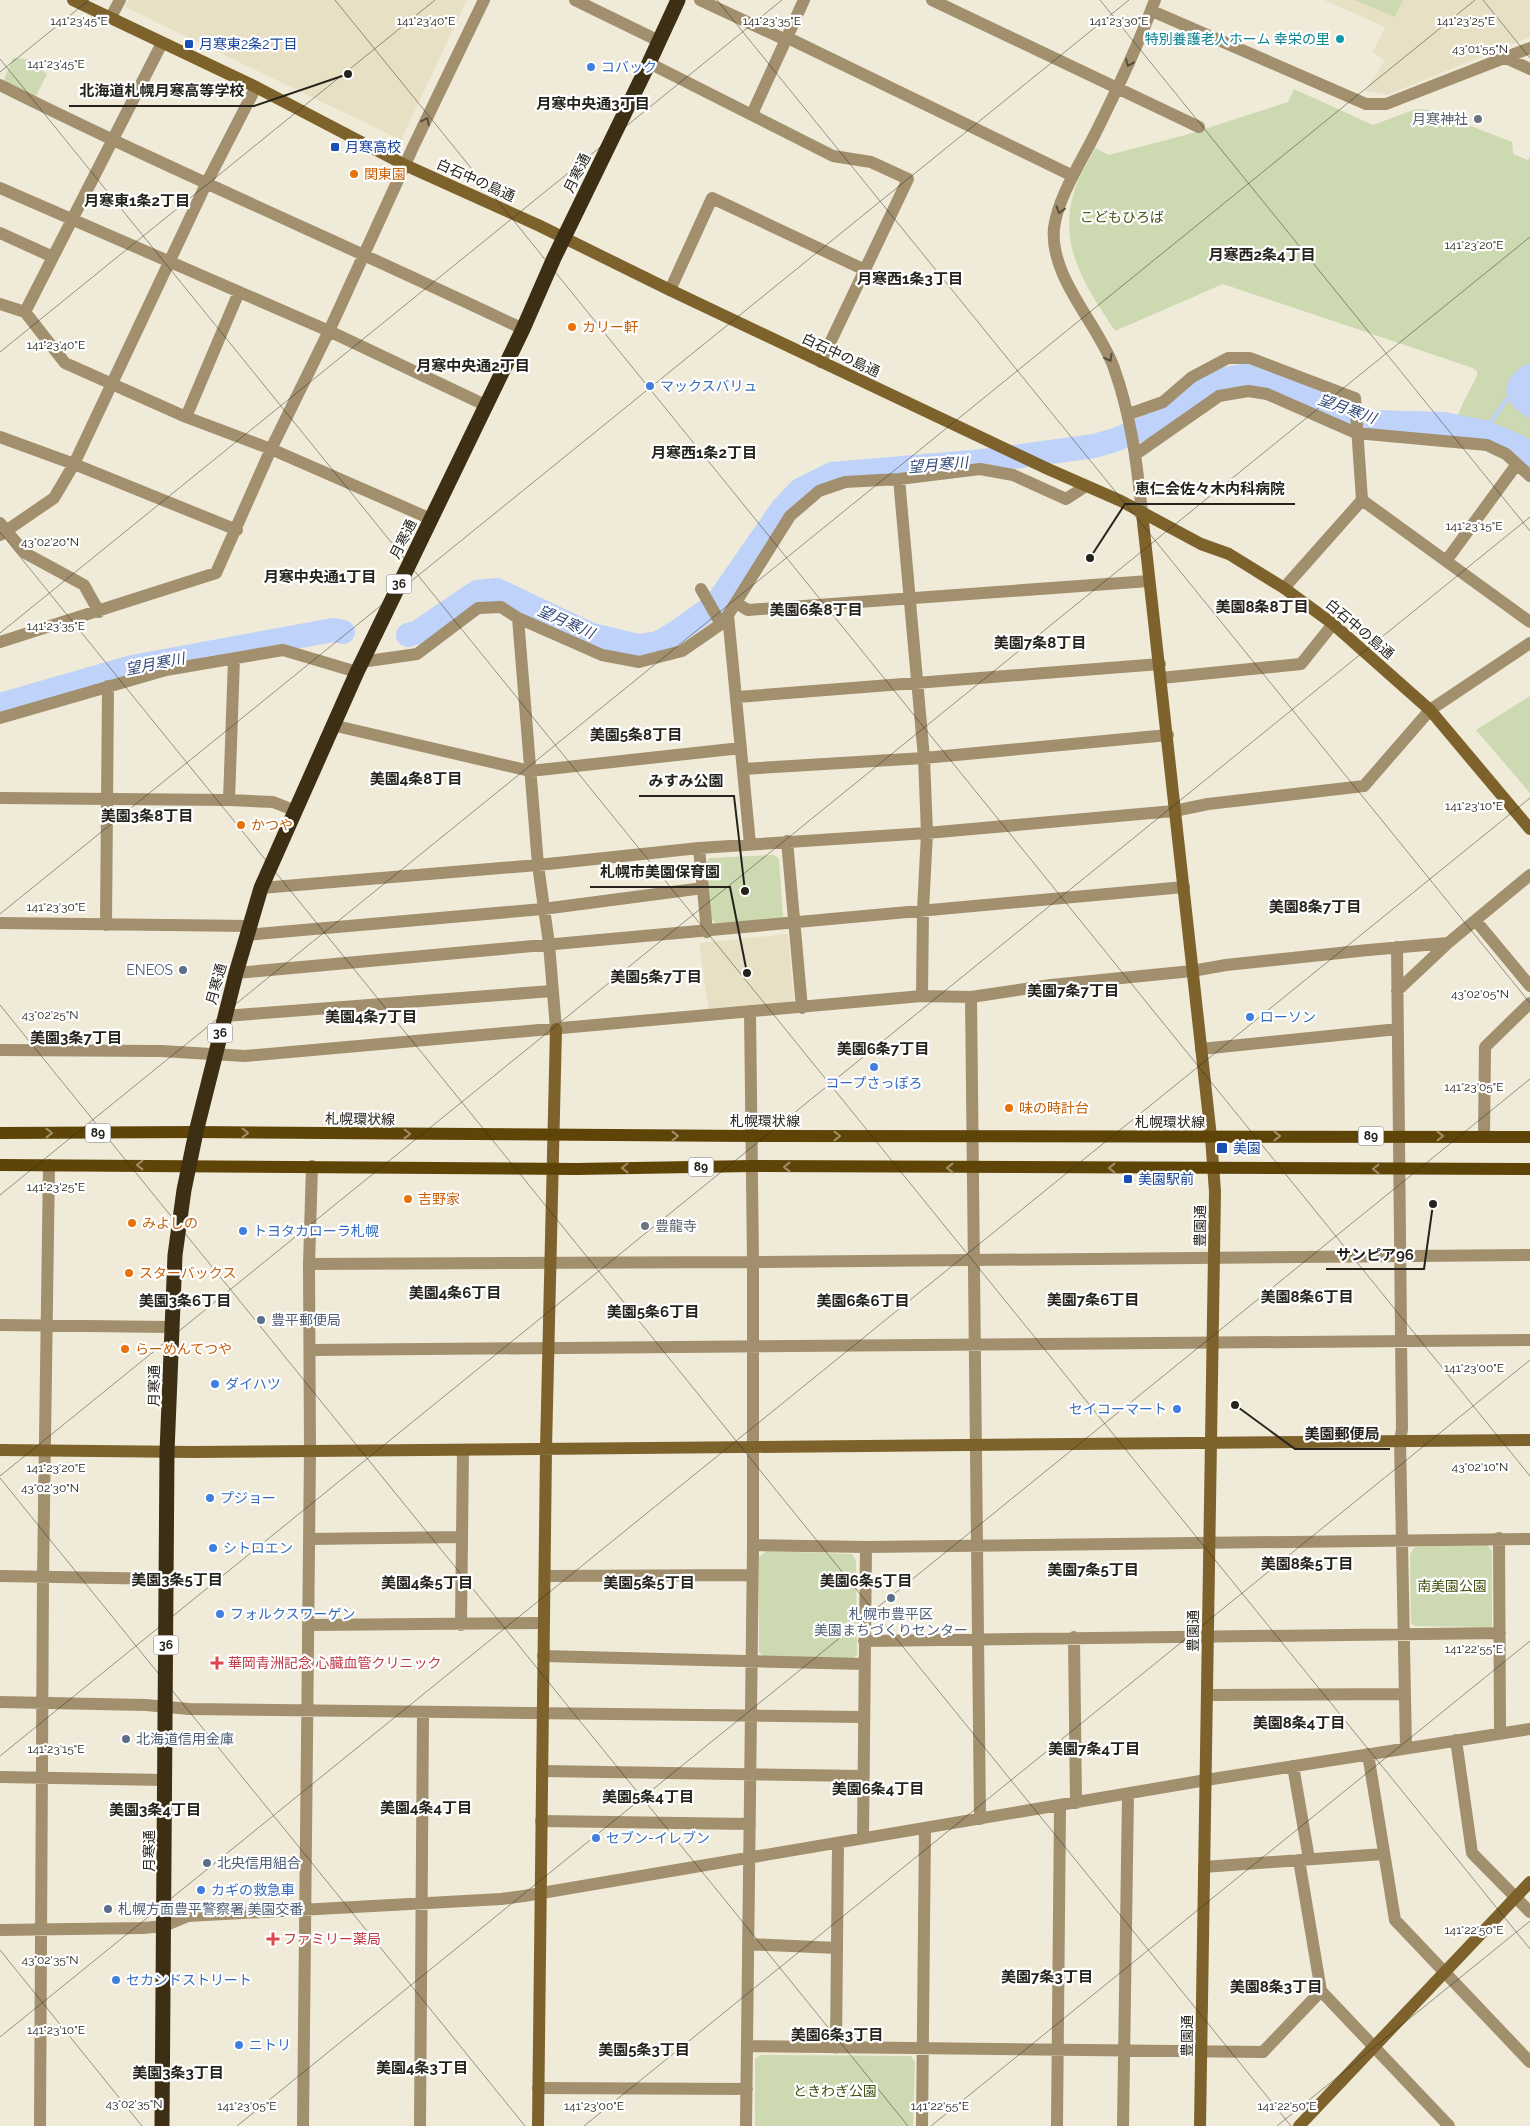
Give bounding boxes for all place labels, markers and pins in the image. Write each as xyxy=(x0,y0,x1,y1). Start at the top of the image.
place label: 特別養護老人ホーム 幸栄の里 xyxy=(1145,31,1330,47)
marker: 特別養護老人ホーム 幸栄の里 xyxy=(1334,33,1346,45)
place label: 月寒東2条2丁目 xyxy=(199,36,298,52)
marker: 月寒東2条2丁目 xyxy=(183,38,195,50)
place label: コバック xyxy=(601,59,657,75)
marker: コバック xyxy=(585,61,597,73)
callout: 北海道札幌月寒高等学校 xyxy=(69,76,254,106)
place label: 月寒神社 xyxy=(1412,111,1468,127)
marker: 月寒神社 xyxy=(1472,113,1484,125)
place label: 月寒高校 xyxy=(345,139,401,155)
marker: 月寒高校 xyxy=(329,141,341,153)
place label: 関東園 xyxy=(364,166,406,182)
marker: 関東園 xyxy=(348,168,360,180)
place label: カリー軒 xyxy=(582,319,638,335)
marker: カリー軒 xyxy=(566,321,578,333)
place label: マックスバリュ xyxy=(660,378,758,394)
marker: マックスバリュ xyxy=(644,380,656,392)
callout: 恵仁会佐々木内科病院 xyxy=(1125,474,1295,504)
callout: みすみ公園 xyxy=(639,766,734,796)
place label: かつや xyxy=(251,817,293,833)
marker: かつや xyxy=(235,819,247,831)
callout: 札幌市美園保育園 xyxy=(590,857,730,887)
place label: ENEOS xyxy=(126,962,174,978)
marker: ENEOS xyxy=(177,964,189,976)
place label: ローソン xyxy=(1260,1009,1316,1025)
marker: ローソン xyxy=(1244,1011,1256,1023)
marker: コープさっぽろ xyxy=(868,1061,880,1073)
place label: コープさっぽろ xyxy=(825,1075,923,1091)
place label: 味の時計台 xyxy=(1019,1100,1089,1116)
marker: 味の時計台 xyxy=(1003,1102,1015,1114)
place label: 美園 xyxy=(1233,1140,1261,1156)
marker: 美園 xyxy=(1215,1141,1229,1155)
place label: 美園駅前 xyxy=(1138,1171,1194,1187)
marker: 美園駅前 xyxy=(1122,1173,1134,1185)
place label: 吉野家 xyxy=(418,1191,460,1207)
marker: 吉野家 xyxy=(402,1193,414,1205)
place label: みよしの xyxy=(142,1215,198,1231)
marker: みよしの xyxy=(126,1217,138,1229)
place label: 豊龍寺 xyxy=(655,1218,697,1234)
marker: 豊龍寺 xyxy=(639,1220,651,1232)
place label: トヨタカローラ札幌 xyxy=(253,1223,379,1239)
marker: トヨタカローラ札幌 xyxy=(237,1225,249,1237)
callout: サンピア96 xyxy=(1326,1239,1424,1269)
place label: スターバックス xyxy=(139,1265,236,1281)
marker: スターバックス xyxy=(123,1267,135,1279)
place label: 豊平郵便局 xyxy=(271,1312,341,1328)
marker: 豊平郵便局 xyxy=(255,1314,267,1326)
place label: らーめんてつや xyxy=(135,1341,232,1357)
marker: らーめんてつや xyxy=(119,1343,131,1355)
place label: ダイハツ xyxy=(225,1376,281,1392)
marker: ダイハツ xyxy=(209,1378,221,1390)
place label: セイコーマート xyxy=(1069,1401,1167,1417)
marker: セイコーマート xyxy=(1171,1403,1183,1415)
callout: 美園郵便局 xyxy=(1295,1419,1390,1449)
place label: プジョー xyxy=(220,1490,276,1506)
marker: プジョー xyxy=(204,1492,216,1504)
place label: シトロエン xyxy=(223,1540,293,1556)
marker: シトロエン xyxy=(207,1542,219,1554)
marker: 札幌市豊平区 美園まちづくりセンター xyxy=(885,1592,897,1604)
place label: フォルクスワーゲン xyxy=(230,1606,356,1622)
place label: 札幌市豊平区 美園まちづくりセンター xyxy=(814,1606,968,1638)
marker: フォルクスワーゲン xyxy=(214,1608,226,1620)
place label: 華岡青洲記念 心臓血管クリニック xyxy=(228,1655,442,1671)
marker: 華岡青洲記念 心臓血管クリニック xyxy=(210,1656,224,1670)
place label: 北海道信用金庫 xyxy=(136,1731,234,1747)
marker: 北海道信用金庫 xyxy=(120,1733,132,1745)
place label: セブン-イレブン xyxy=(606,1830,710,1846)
marker: セブン-イレブン xyxy=(590,1832,602,1844)
place label: 北央信用組合 xyxy=(217,1855,301,1871)
marker: 北央信用組合 xyxy=(201,1857,213,1869)
place label: カギの救急車 xyxy=(211,1882,295,1898)
marker: カギの救急車 xyxy=(195,1884,207,1896)
place label: 札幌方面豊平警察署 美園交番 xyxy=(118,1901,304,1917)
marker: 札幌方面豊平警察署 美園交番 xyxy=(102,1903,114,1915)
place label: ファミリー薬局 xyxy=(283,1931,381,1947)
marker: ファミリー薬局 xyxy=(267,1933,279,1945)
place label: セカンドストリート xyxy=(126,1972,252,1988)
marker: セカンドストリート xyxy=(110,1974,122,1986)
place label: ニトリ xyxy=(249,2037,291,2053)
marker: ニトリ xyxy=(233,2039,245,2051)

